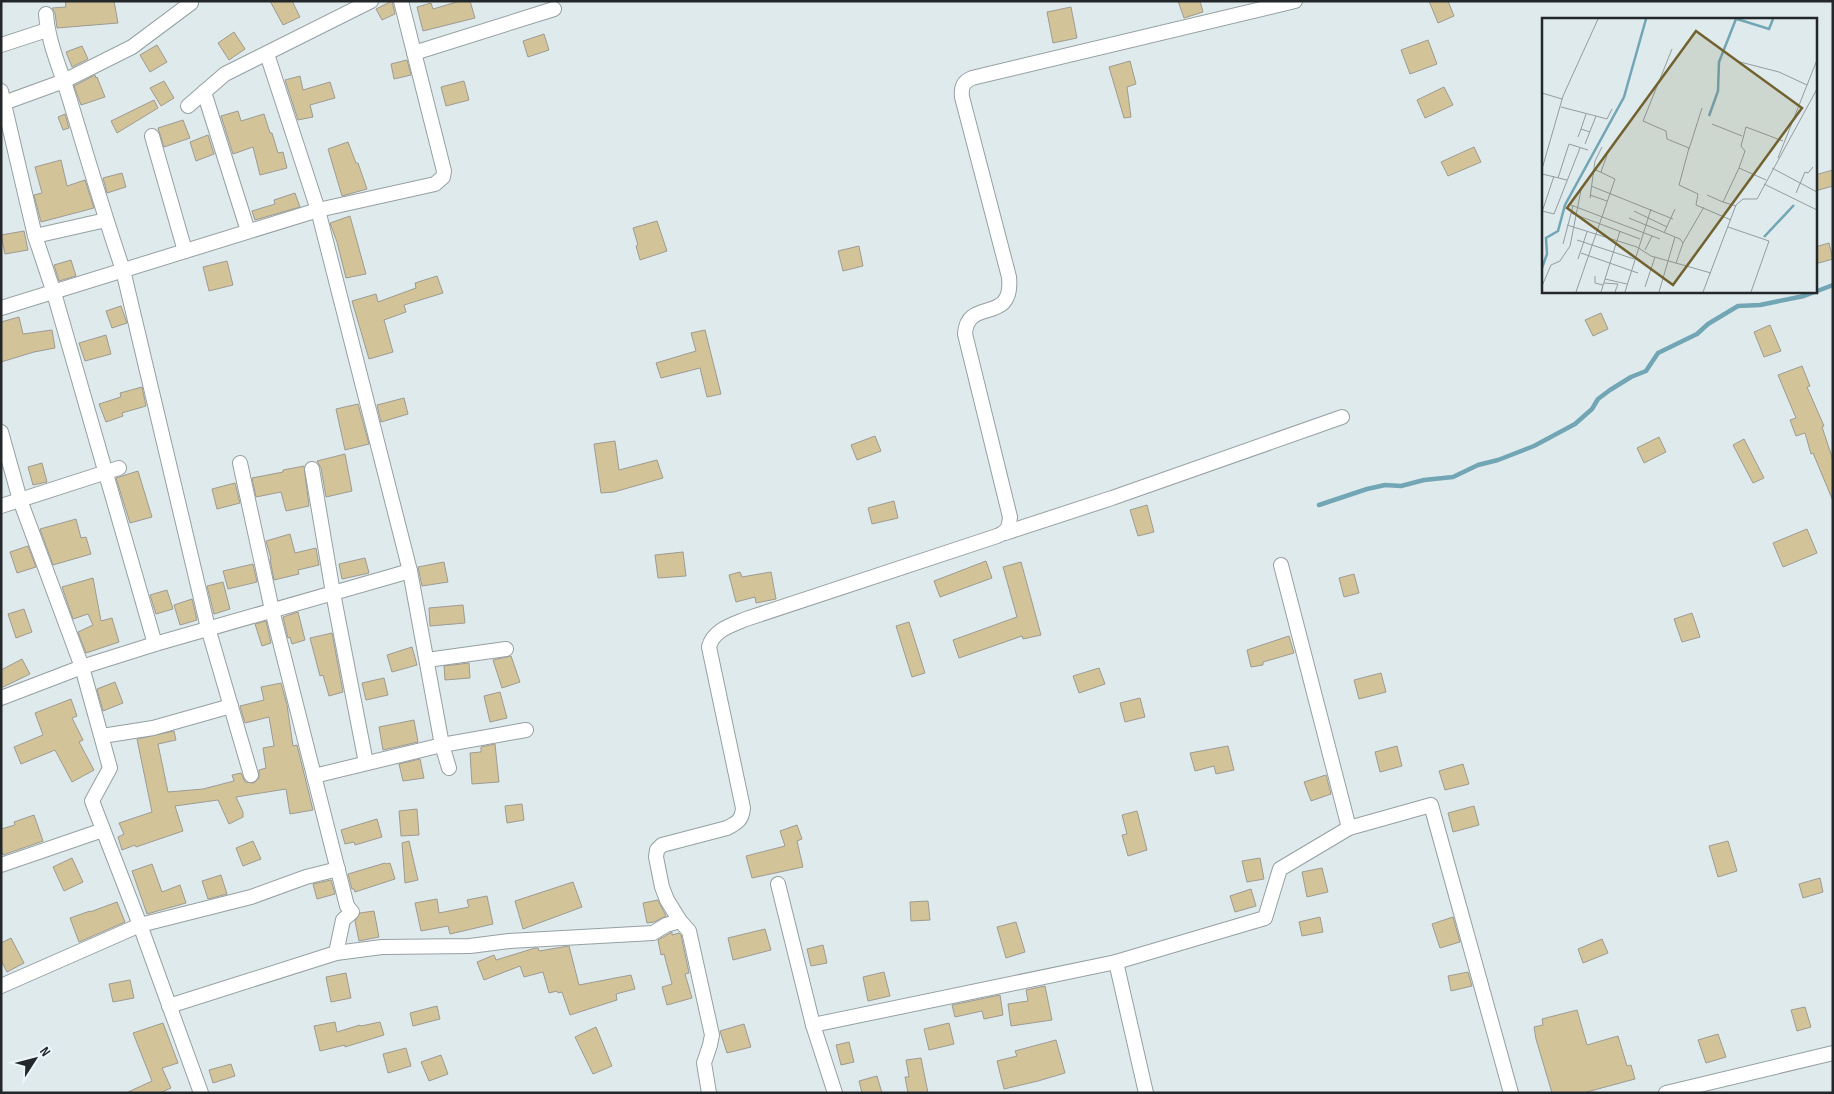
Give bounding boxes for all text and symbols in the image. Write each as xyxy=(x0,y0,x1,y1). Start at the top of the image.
inset map xyxy=(1542,18,1816,292)
north arrow xyxy=(10,1034,60,1084)
text: N xyxy=(36,1044,54,1060)

